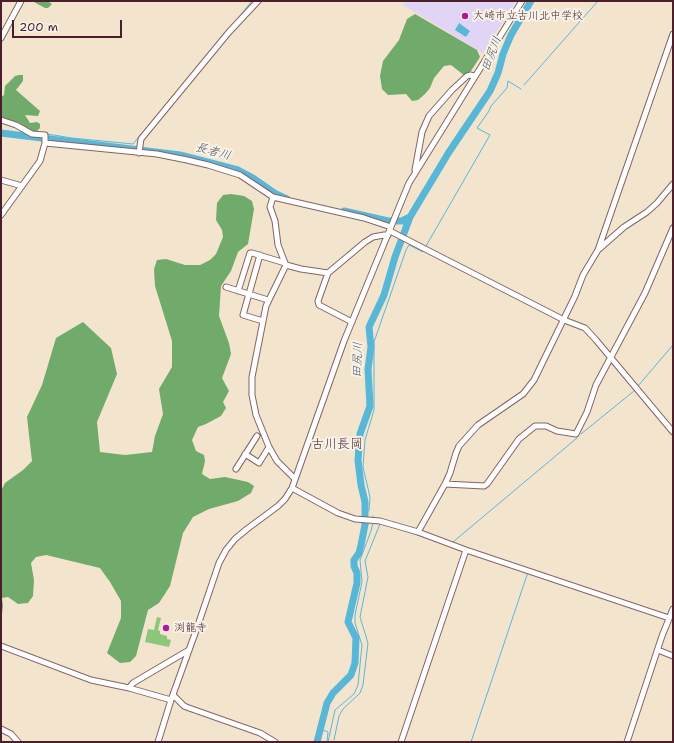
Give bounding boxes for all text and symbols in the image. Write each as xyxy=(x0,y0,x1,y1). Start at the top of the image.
place label: 大崎市立古川北中学校 xyxy=(473,9,583,23)
marker: 大崎市立古川北中学校 xyxy=(460,11,470,21)
scale bar xyxy=(14,12,124,38)
text: 200 m xyxy=(19,19,58,35)
water label: 田尻川 xyxy=(479,35,505,73)
water label: 長者川 xyxy=(194,140,232,164)
water label: 田尻川 xyxy=(350,342,366,378)
district label: 古川長岡 xyxy=(311,437,363,453)
place label: 渕龍寺 xyxy=(174,621,207,635)
marker: 渕龍寺 xyxy=(161,623,171,633)

